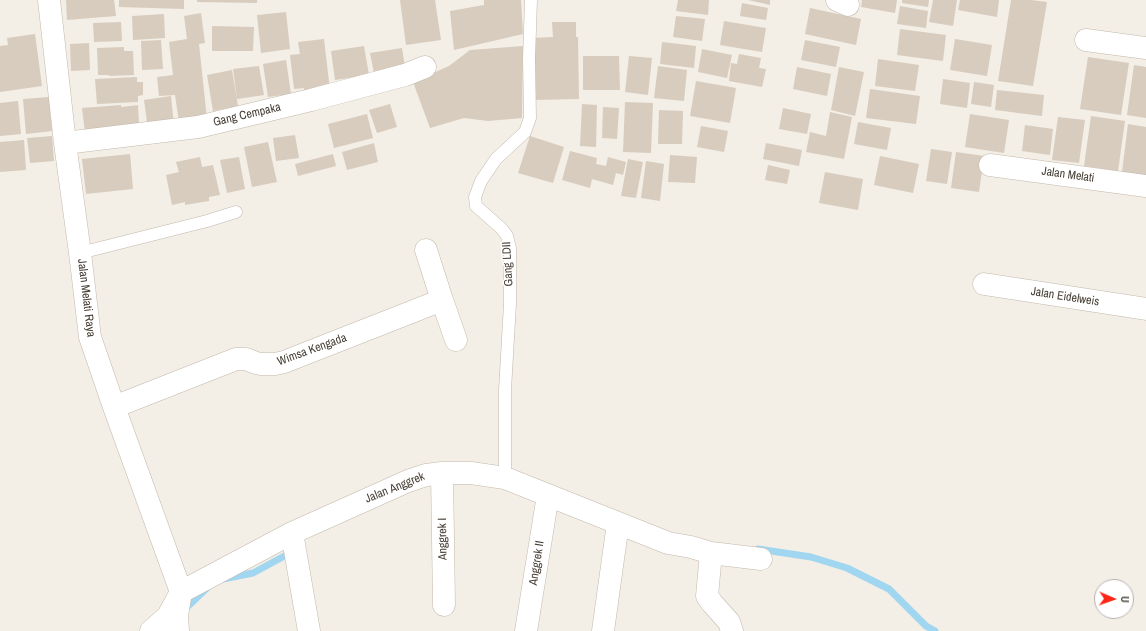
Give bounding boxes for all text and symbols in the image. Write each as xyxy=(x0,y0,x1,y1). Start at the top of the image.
street label: Gang Cempaka xyxy=(212,100,282,130)
street label: Jalan Melati xyxy=(1041,164,1095,186)
street label: Gang LDII xyxy=(500,241,516,287)
street label: Jalan Melati Raya xyxy=(74,258,98,338)
street label: Jalan Eidelweis xyxy=(1030,284,1100,310)
street label: Wimsa Kengada xyxy=(275,331,349,369)
street label: Jalan Anggrek xyxy=(363,470,427,506)
street label: Anggrek I xyxy=(435,518,451,560)
street label: Anggrek II xyxy=(526,540,548,586)
north arrow xyxy=(1094,579,1134,619)
text: U xyxy=(1118,596,1132,603)

